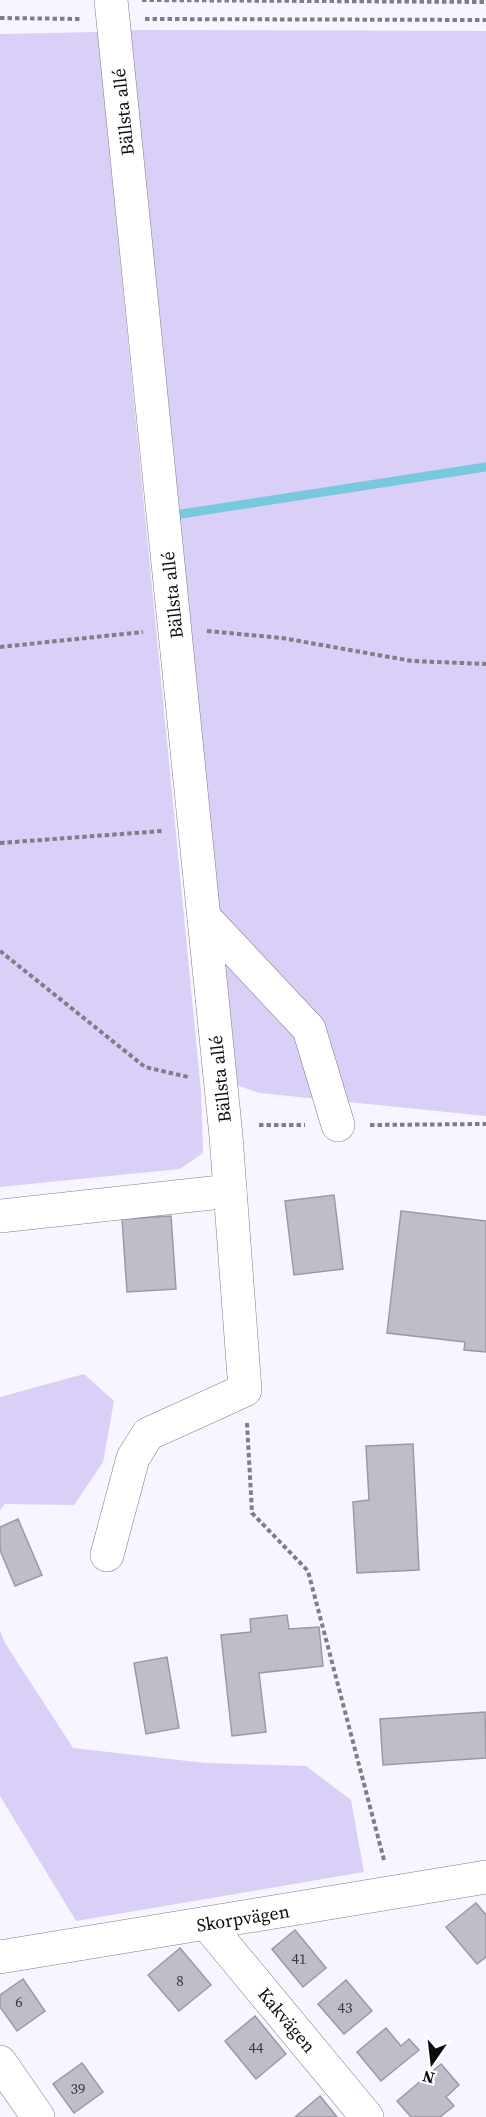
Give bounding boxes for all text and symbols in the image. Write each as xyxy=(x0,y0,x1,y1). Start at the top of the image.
street label: Bällsta allé xyxy=(106,67,140,157)
street label: Bällsta allé xyxy=(155,550,189,640)
street label: Bällsta allé xyxy=(203,1034,237,1124)
street label: Skorpvägen xyxy=(195,1898,291,1938)
house number: 41 xyxy=(291,1948,307,1969)
house number: 8 xyxy=(176,1970,184,1991)
street label: Kakvägen xyxy=(252,1982,322,2058)
house number: 6 xyxy=(15,1991,23,2012)
house number: 43 xyxy=(337,1997,353,2018)
north arrow xyxy=(402,2033,462,2093)
house number: 44 xyxy=(248,2037,264,2058)
text: N xyxy=(420,2065,437,2090)
house number: 39 xyxy=(70,2078,86,2099)

